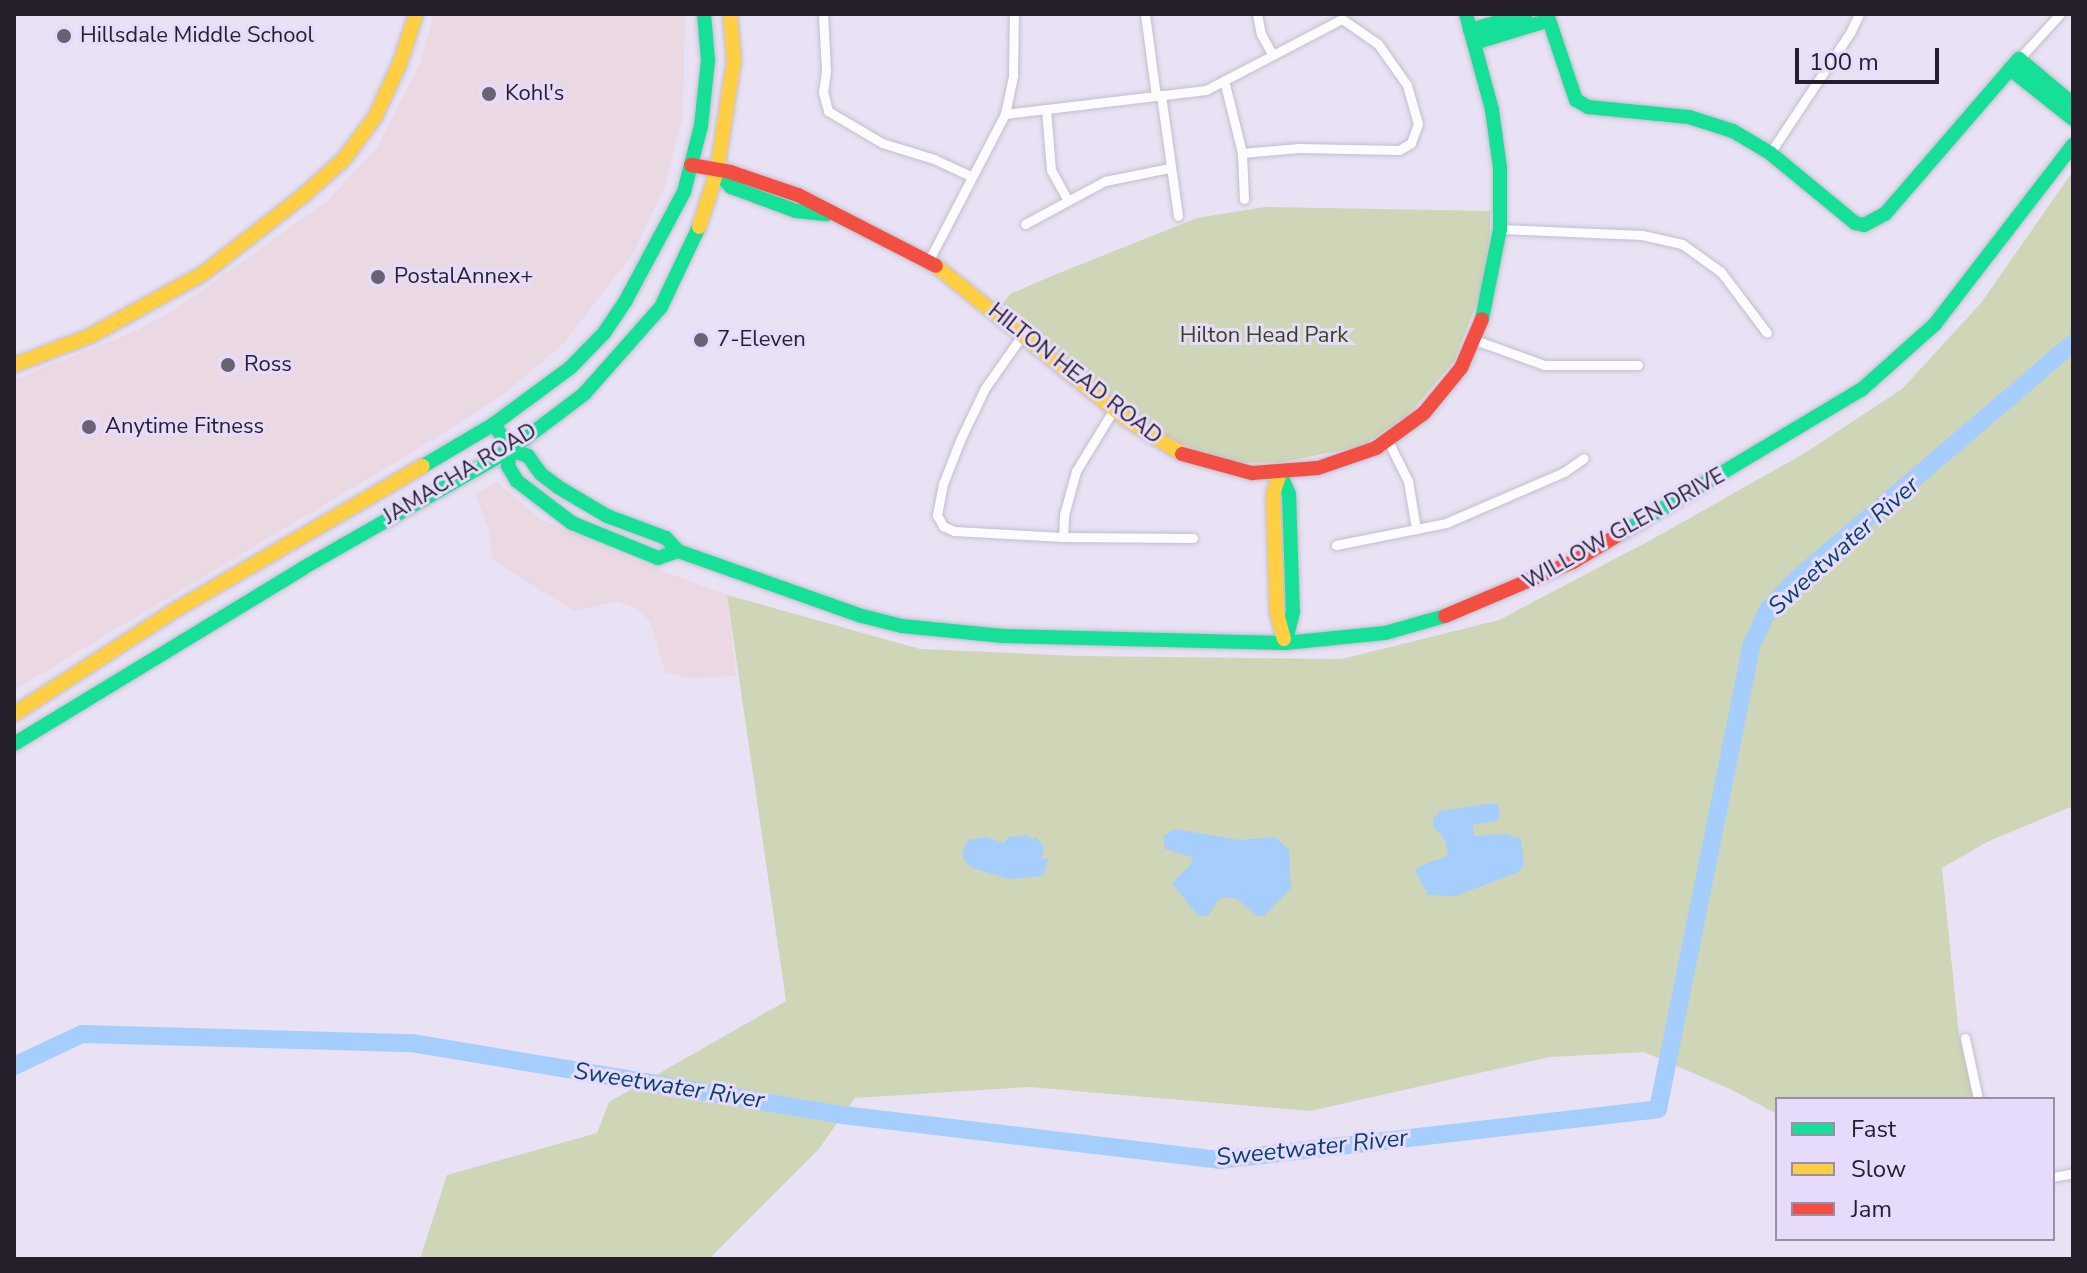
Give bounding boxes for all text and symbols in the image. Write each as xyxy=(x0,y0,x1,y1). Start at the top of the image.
place label: Hillsdale Middle School xyxy=(80,23,314,49)
marker: Hillsdale Middle School xyxy=(55,27,73,45)
scale bar xyxy=(1799,32,1943,82)
text: 100 m xyxy=(1809,46,1879,78)
place label: Kohl's xyxy=(505,81,564,107)
marker: Kohl's xyxy=(480,85,498,103)
place label: PostalAnnex+ xyxy=(394,264,533,290)
marker: PostalAnnex+ xyxy=(369,268,387,286)
street label: HILTON HEAD ROAD xyxy=(983,298,1167,450)
park label: Hilton Head Park xyxy=(1180,323,1348,349)
place label: 7-Eleven xyxy=(717,327,806,353)
marker: 7-Eleven xyxy=(692,331,710,349)
place label: Ross xyxy=(244,352,292,378)
marker: Ross xyxy=(219,356,237,374)
place label: Anytime Fitness xyxy=(105,414,264,440)
marker: Anytime Fitness xyxy=(80,418,98,436)
street label: JAMACHA ROAD xyxy=(378,418,542,530)
street label: WILLOW GLEN DRIVE xyxy=(1518,463,1730,595)
water label: Sweetwater River xyxy=(1763,471,1925,621)
water label: Sweetwater River xyxy=(572,1057,766,1115)
legend xyxy=(1775,1097,2055,1241)
text: Fast xyxy=(1851,1113,1896,1145)
water label: Sweetwater River xyxy=(1215,1124,1409,1172)
text: Slow xyxy=(1851,1153,1906,1185)
text: Jam xyxy=(1851,1193,1892,1225)

